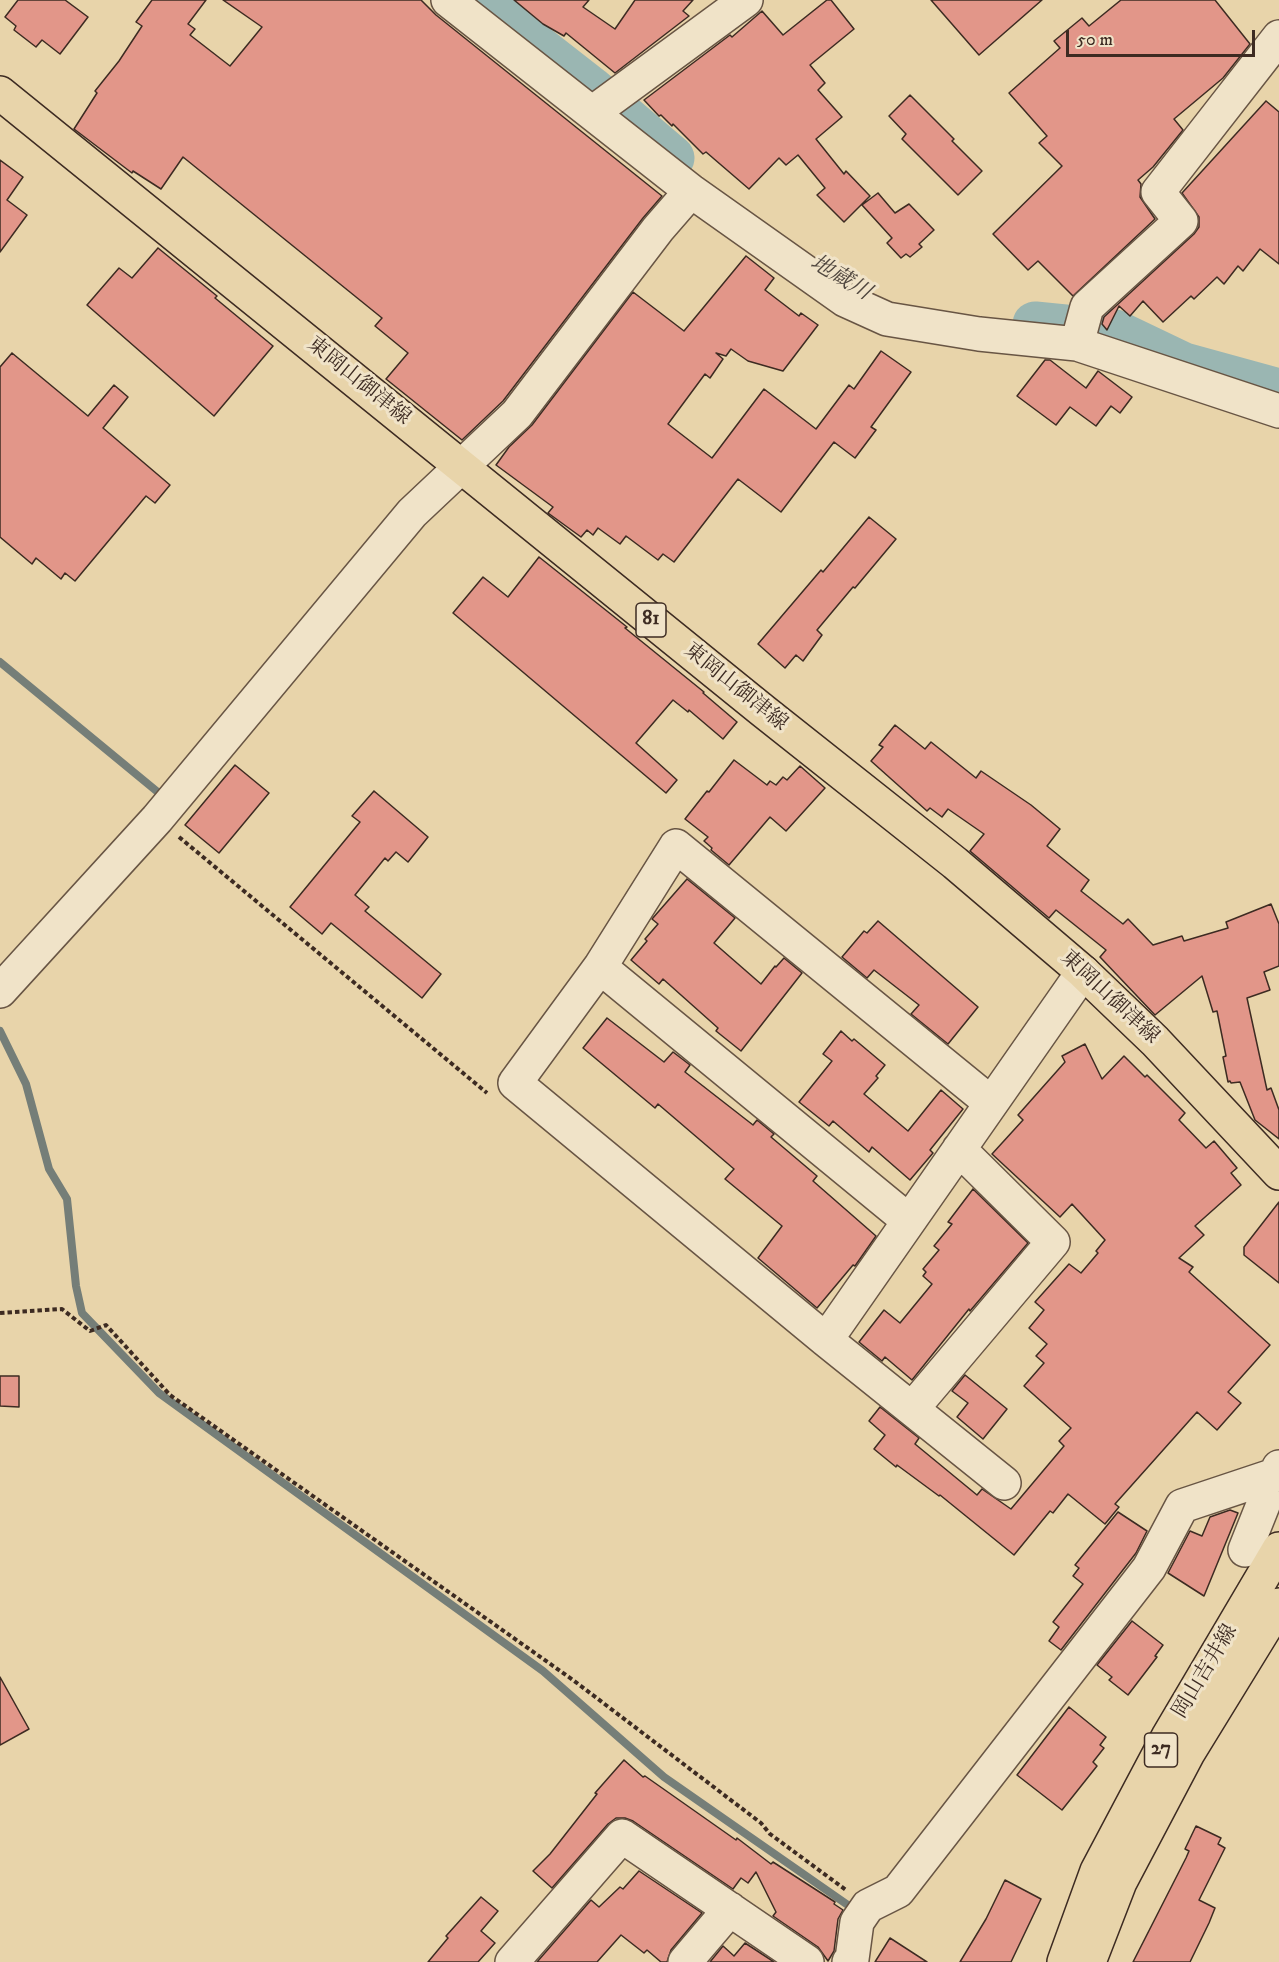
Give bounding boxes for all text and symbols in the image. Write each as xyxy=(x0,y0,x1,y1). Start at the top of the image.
scale bar xyxy=(1069,18,1258,56)
text: 50 m xyxy=(1077,29,1113,51)
water label: 地蔵川 xyxy=(805,251,875,307)
street label: 東岡山御津線 xyxy=(301,333,415,431)
road number: 81 xyxy=(636,603,666,637)
street label: 東岡山御津線 xyxy=(678,639,792,737)
street label: 東岡山御津線 xyxy=(1054,946,1164,1050)
street label: 岡山吉井線 xyxy=(1168,1621,1244,1723)
road number: 27 xyxy=(1144,1733,1178,1767)

